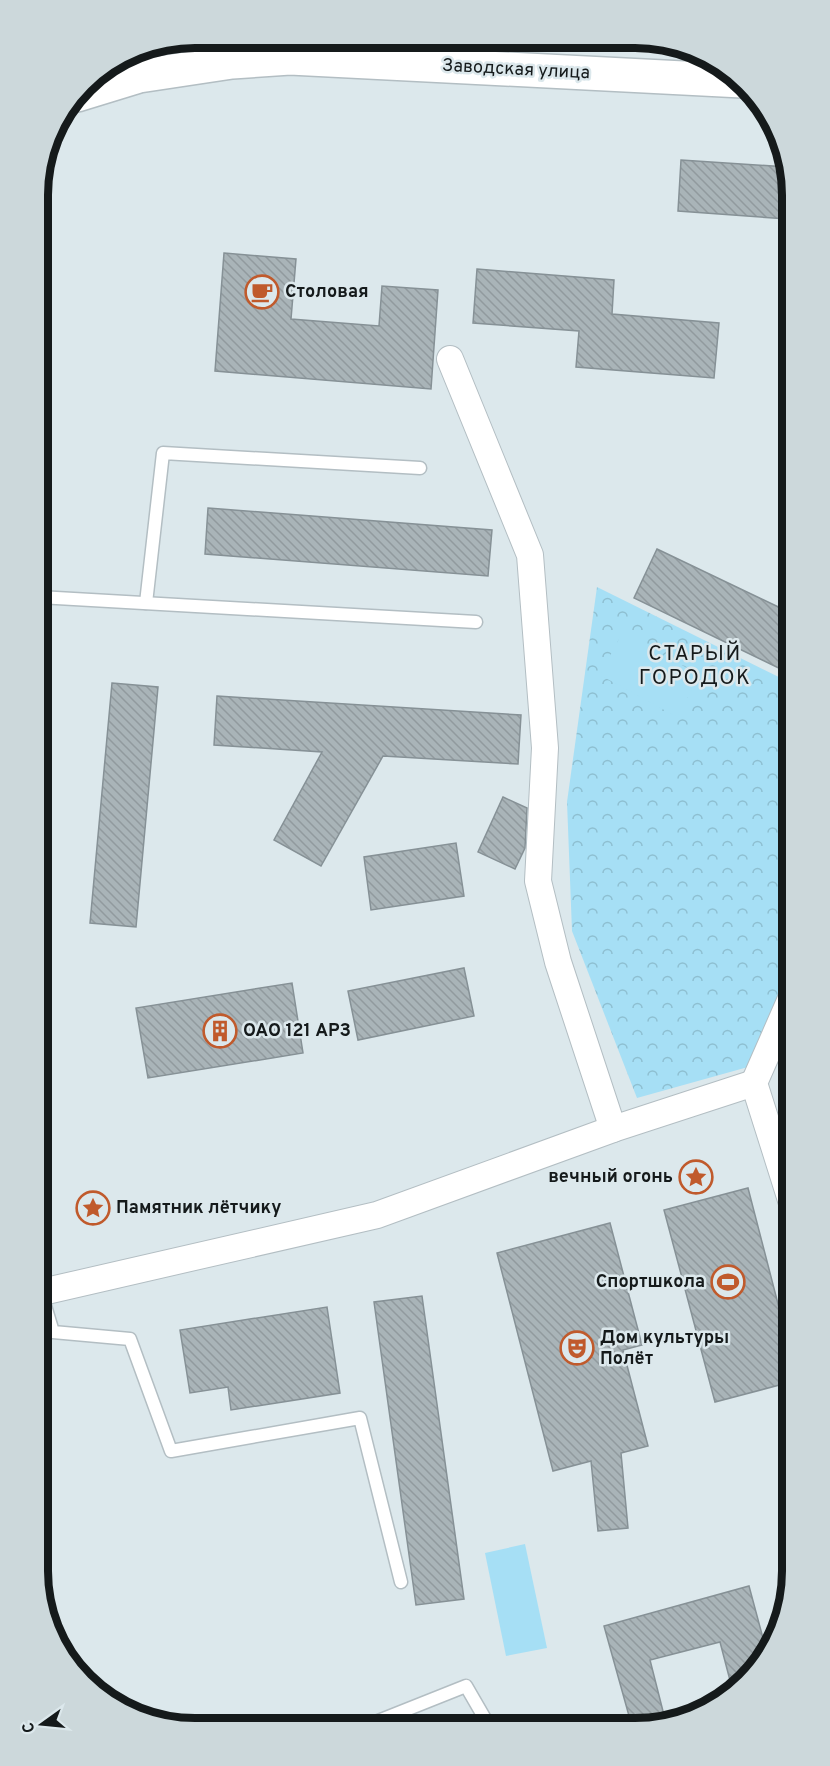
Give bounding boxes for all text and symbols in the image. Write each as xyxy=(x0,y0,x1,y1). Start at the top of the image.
street label: Заводская улица xyxy=(441,55,591,85)
cafe icon: Столовая xyxy=(244,274,280,310)
place label: Столовая xyxy=(285,281,369,304)
district label: СТАРЫЙ ГОРОДОК xyxy=(639,640,751,692)
building icon: OAO 121 АРЗ xyxy=(202,1013,238,1049)
place label: OAO 121 АРЗ xyxy=(243,1020,351,1043)
place icon: вечный огонь xyxy=(678,1159,714,1195)
place label: вечный огонь xyxy=(548,1166,673,1189)
place icon: Памятник лётчику xyxy=(75,1190,111,1226)
place label: Памятник лётчику xyxy=(116,1197,281,1220)
sports icon: Спортшкола xyxy=(710,1264,746,1300)
place label: Спортшкола xyxy=(596,1271,705,1294)
place label: Дом культуры Полёт xyxy=(600,1327,729,1371)
theatre icon: Дом культуры Полёт xyxy=(559,1330,595,1366)
north arrow xyxy=(12,1694,72,1754)
text: С xyxy=(18,1720,40,1735)

